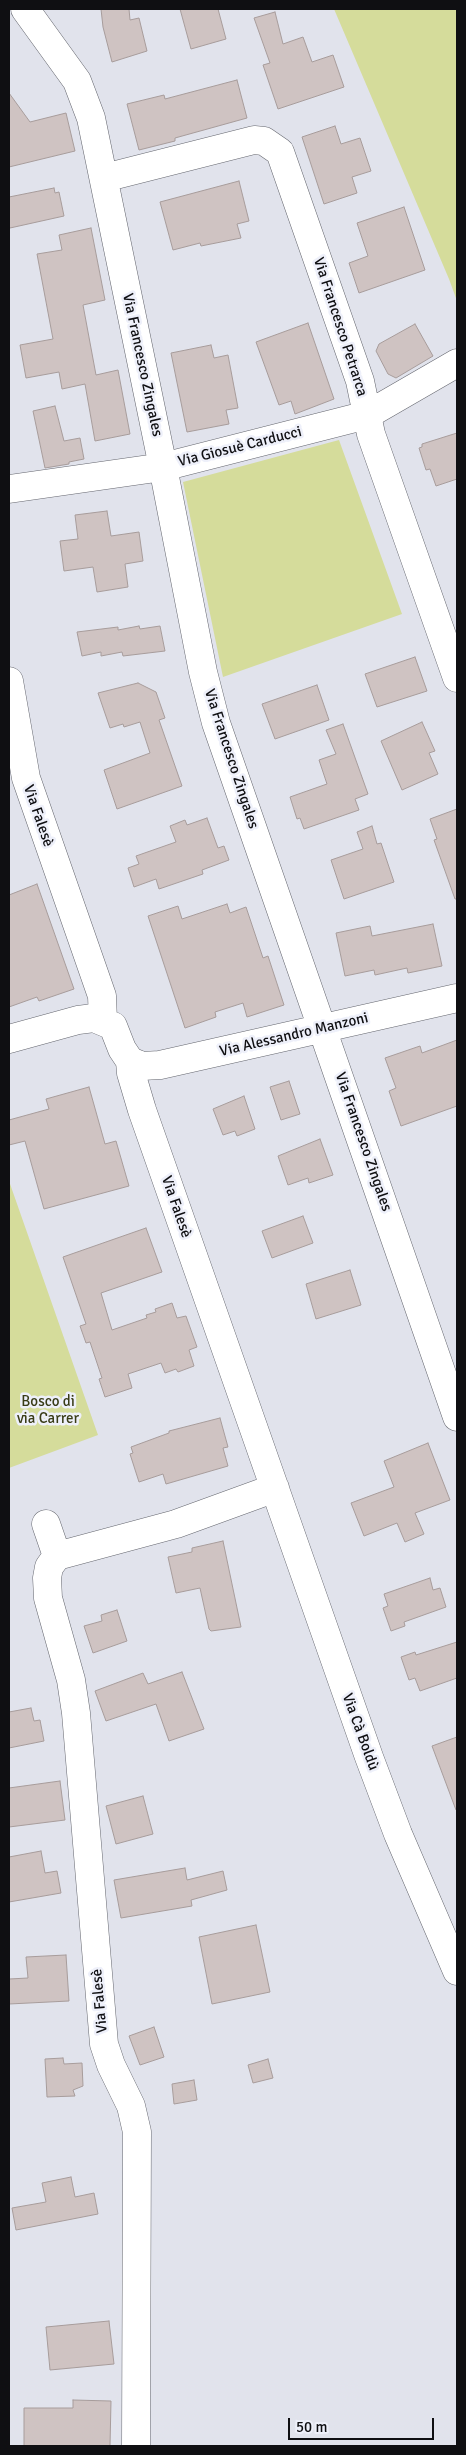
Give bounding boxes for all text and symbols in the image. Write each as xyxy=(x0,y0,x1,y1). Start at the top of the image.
street label: Via Francesco Petrarca xyxy=(309,255,371,399)
street label: Via Francesco Zingales xyxy=(118,292,166,438)
street label: Via Giosuè Carducci xyxy=(176,423,304,471)
street label: Via Francesco Zingales xyxy=(200,687,262,831)
street label: Via Falesè xyxy=(19,783,57,849)
street label: Via Alessandro Manzoni xyxy=(218,1009,370,1061)
street label: Via Francesco Zingales xyxy=(331,1070,395,1214)
street label: Via Falesè xyxy=(157,1174,195,1240)
park label: Bosco di via Carrer xyxy=(17,1393,79,1428)
street label: Via Cà Boldù xyxy=(338,1691,382,1773)
street label: Via Falesè xyxy=(88,1968,112,2034)
scale bar xyxy=(291,2408,437,2440)
text: 50 m xyxy=(296,2418,327,2436)

